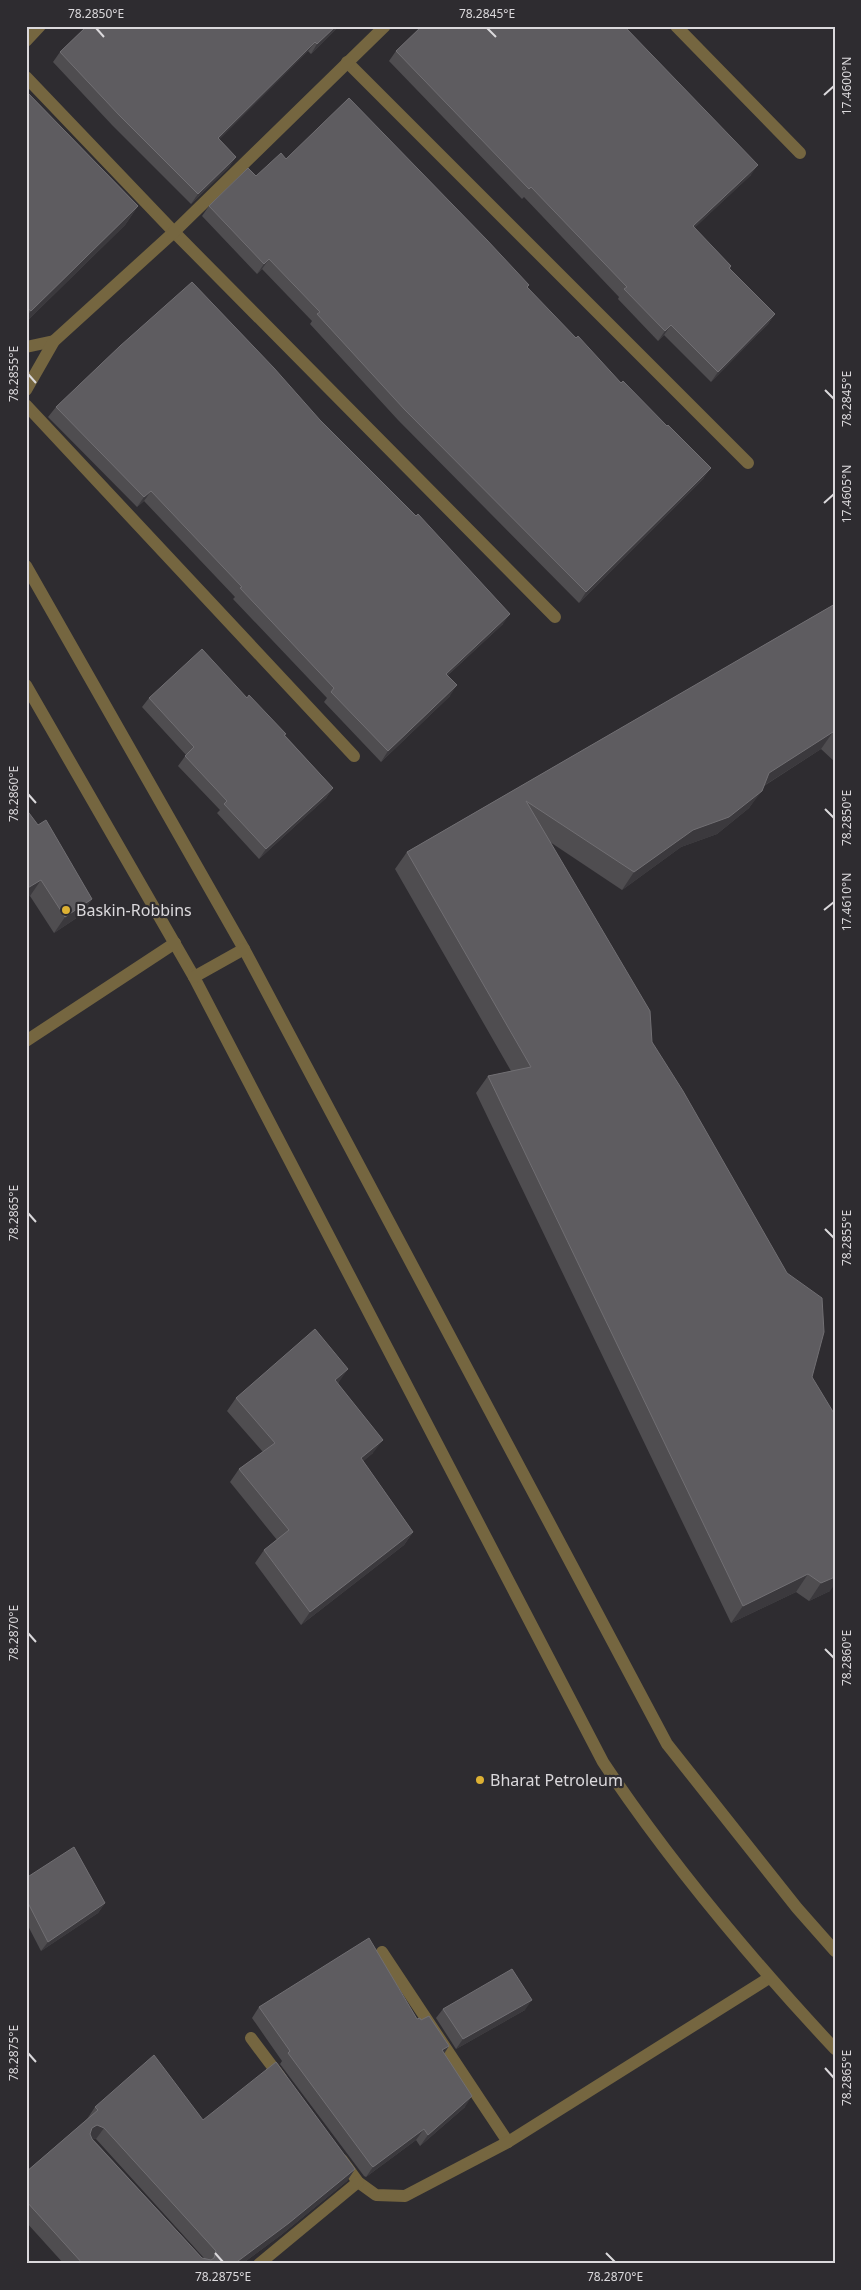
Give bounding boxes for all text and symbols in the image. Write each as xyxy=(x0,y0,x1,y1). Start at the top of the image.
text: 78.2850°E xyxy=(68,5,124,22)
text: 78.2845°E xyxy=(459,5,515,22)
text: 17.4600°N xyxy=(838,57,855,115)
text: 78.2855°E xyxy=(5,346,22,402)
text: 78.2845°E xyxy=(838,371,855,427)
text: 17.4605°N xyxy=(838,465,855,523)
text: 78.2860°E xyxy=(5,766,22,822)
text: 78.2850°E xyxy=(838,790,855,846)
text: 17.4610°N xyxy=(838,873,855,931)
place label: Baskin-Robbins xyxy=(76,899,192,921)
marker: Baskin-Robbins xyxy=(60,904,72,916)
text: 78.2865°E xyxy=(5,1185,22,1241)
text: 78.2855°E xyxy=(838,1210,855,1266)
text: 78.2870°E xyxy=(5,1605,22,1661)
text: 78.2860°E xyxy=(838,1630,855,1686)
place label: Bharat Petroleum xyxy=(490,1769,623,1791)
marker: Bharat Petroleum xyxy=(474,1774,486,1786)
text: 78.2875°E xyxy=(5,2025,22,2081)
text: 78.2865°E xyxy=(838,2050,855,2106)
text: 78.2875°E xyxy=(195,2268,251,2285)
text: 78.2870°E xyxy=(587,2268,643,2285)

